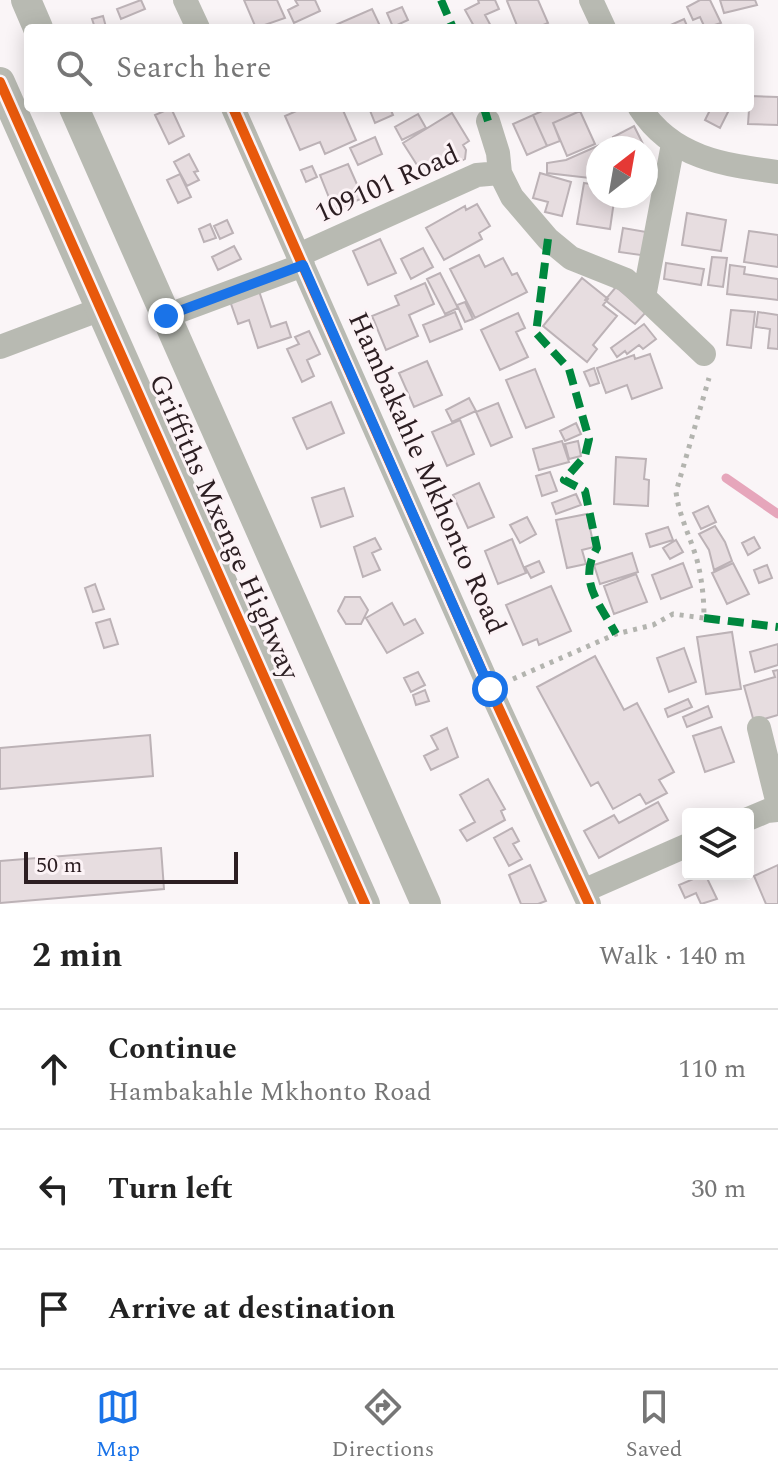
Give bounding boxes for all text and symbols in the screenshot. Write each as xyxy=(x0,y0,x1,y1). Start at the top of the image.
search box xyxy=(24,24,754,112)
text: Search here xyxy=(116,45,272,91)
icon: search xyxy=(52,46,96,90)
street label: 109101 Road xyxy=(308,133,466,235)
north arrow xyxy=(586,136,658,208)
route end xyxy=(148,298,184,334)
street label: Hambakahle Mkhonto Road xyxy=(336,305,518,641)
street label: Griffiths Mxenge Highway xyxy=(137,367,312,688)
route start xyxy=(472,671,508,707)
map controls xyxy=(682,808,754,880)
button: layers xyxy=(682,808,754,880)
scale bar xyxy=(24,848,238,884)
text: 50 m xyxy=(36,849,82,882)
text: 2 min xyxy=(32,930,122,982)
text: Walk · 140 m xyxy=(599,936,746,976)
text: Continue xyxy=(108,1026,237,1072)
icon: ahead xyxy=(32,1047,76,1091)
text: 110 m xyxy=(678,1049,746,1089)
text: Hambakahle Mkhonto Road xyxy=(108,1072,432,1112)
text: Turn left xyxy=(108,1166,233,1212)
icon: left xyxy=(32,1167,76,1211)
text: 30 m xyxy=(691,1169,746,1209)
text: Arrive at destination xyxy=(108,1286,395,1332)
icon: arrive xyxy=(32,1287,76,1331)
tab: Map xyxy=(96,1385,140,1466)
tab: Directions xyxy=(332,1385,434,1466)
tab: Saved xyxy=(626,1385,682,1466)

